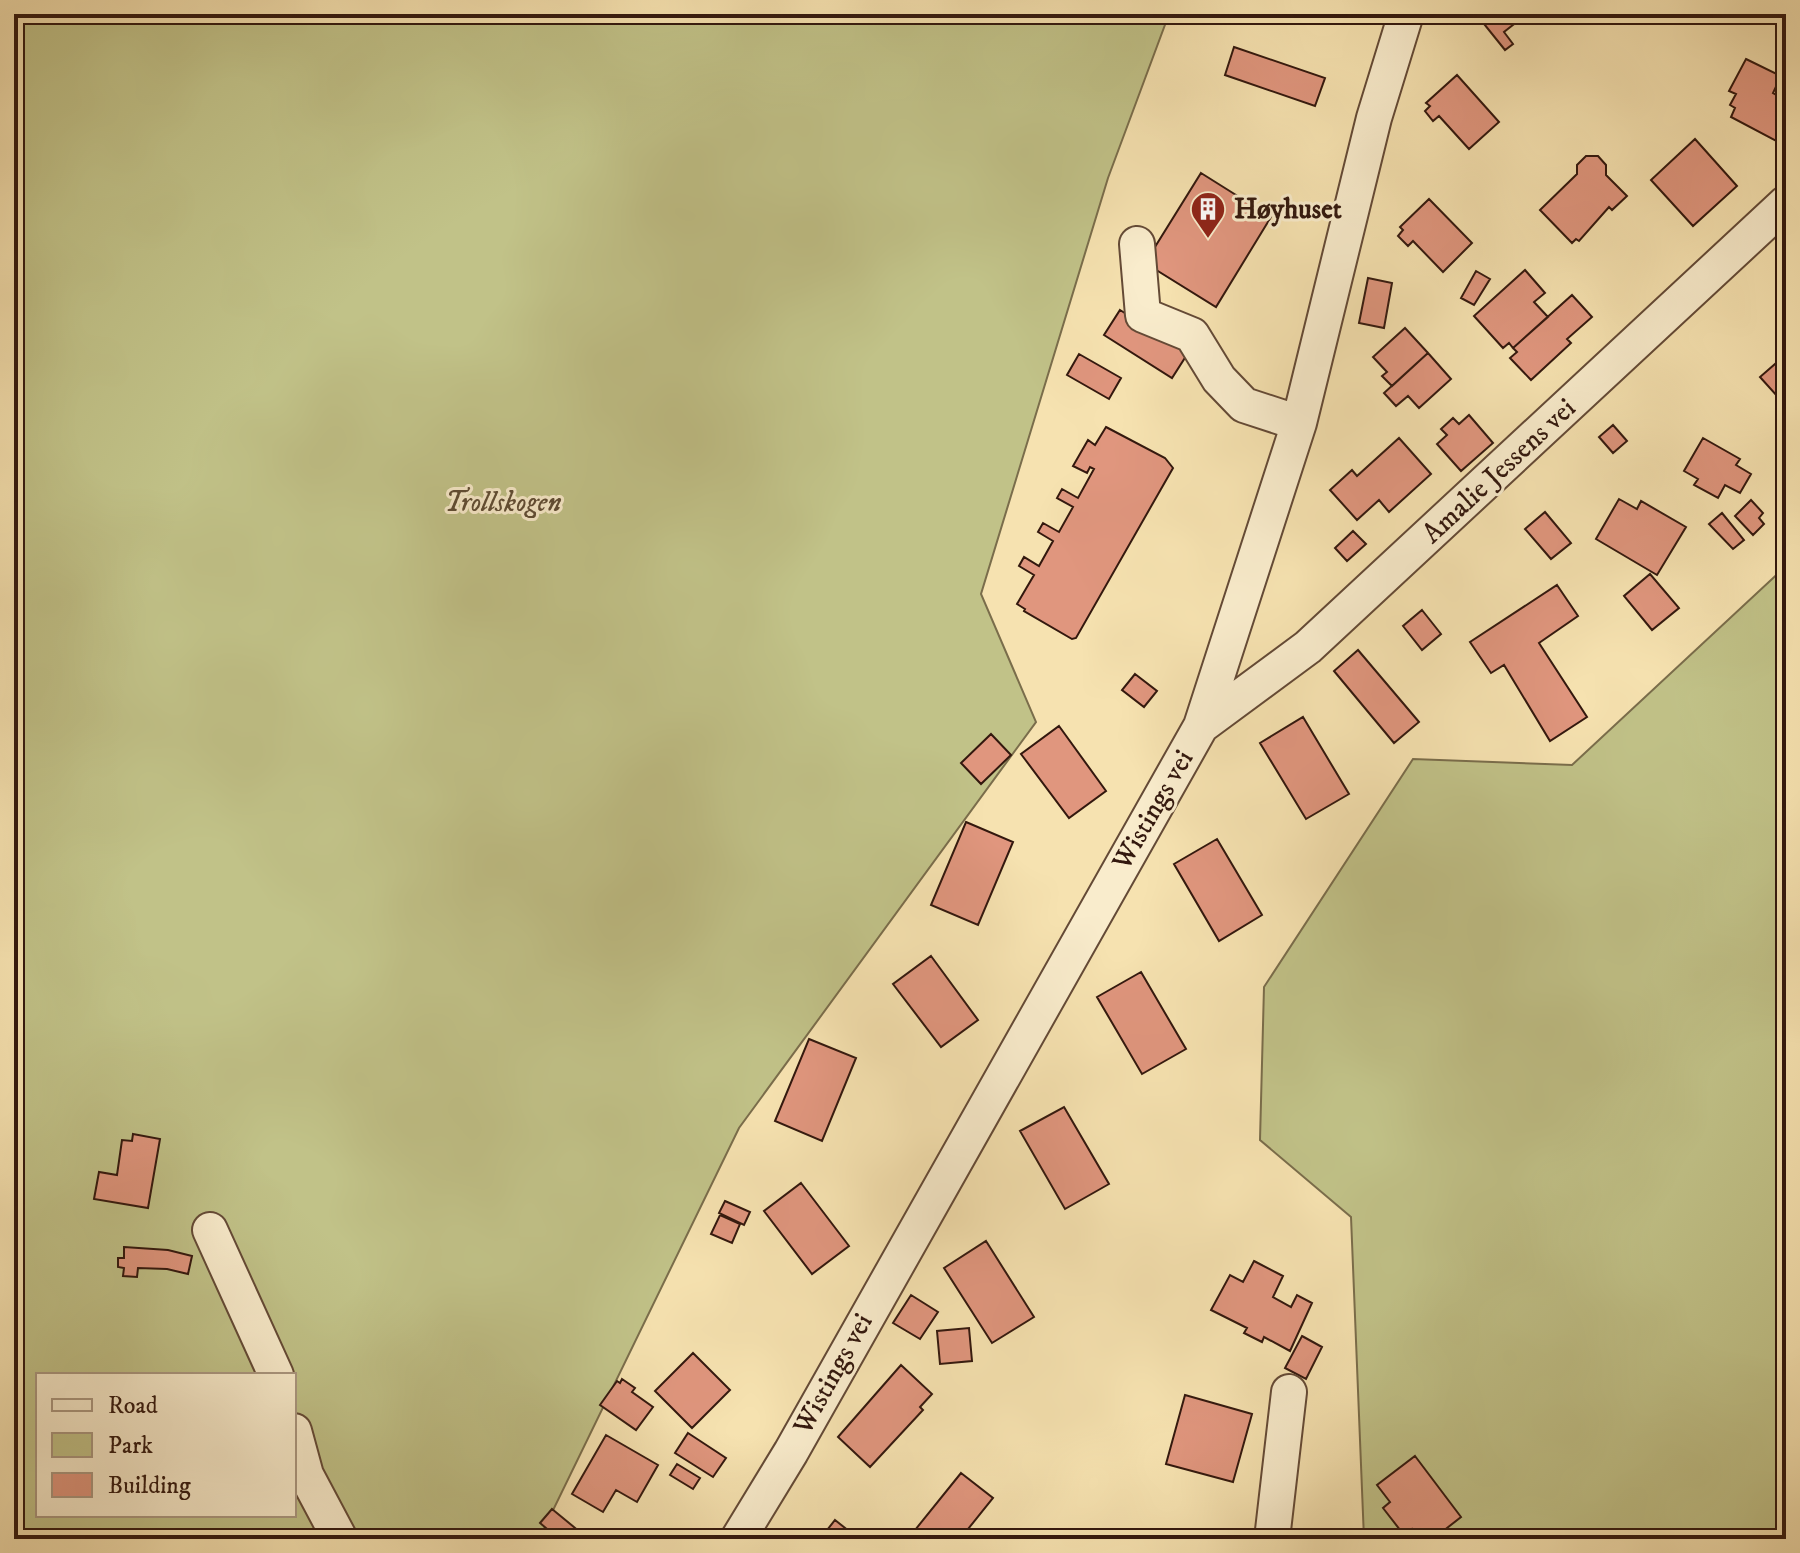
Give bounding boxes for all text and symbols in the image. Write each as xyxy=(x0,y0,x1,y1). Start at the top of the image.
building icon: Høyhuset xyxy=(1189,190,1227,240)
place label: Høyhuset xyxy=(1234,192,1342,227)
street label: Amalie Jessens vei xyxy=(1415,391,1583,551)
park label: Trollskogen xyxy=(444,485,562,520)
street label: Wistings vei xyxy=(1104,744,1201,877)
street label: Wistings vei xyxy=(785,1307,881,1442)
legend xyxy=(36,1373,296,1517)
text: Road xyxy=(108,1391,158,1421)
text: Park xyxy=(108,1431,153,1461)
text: Building xyxy=(108,1471,191,1501)

